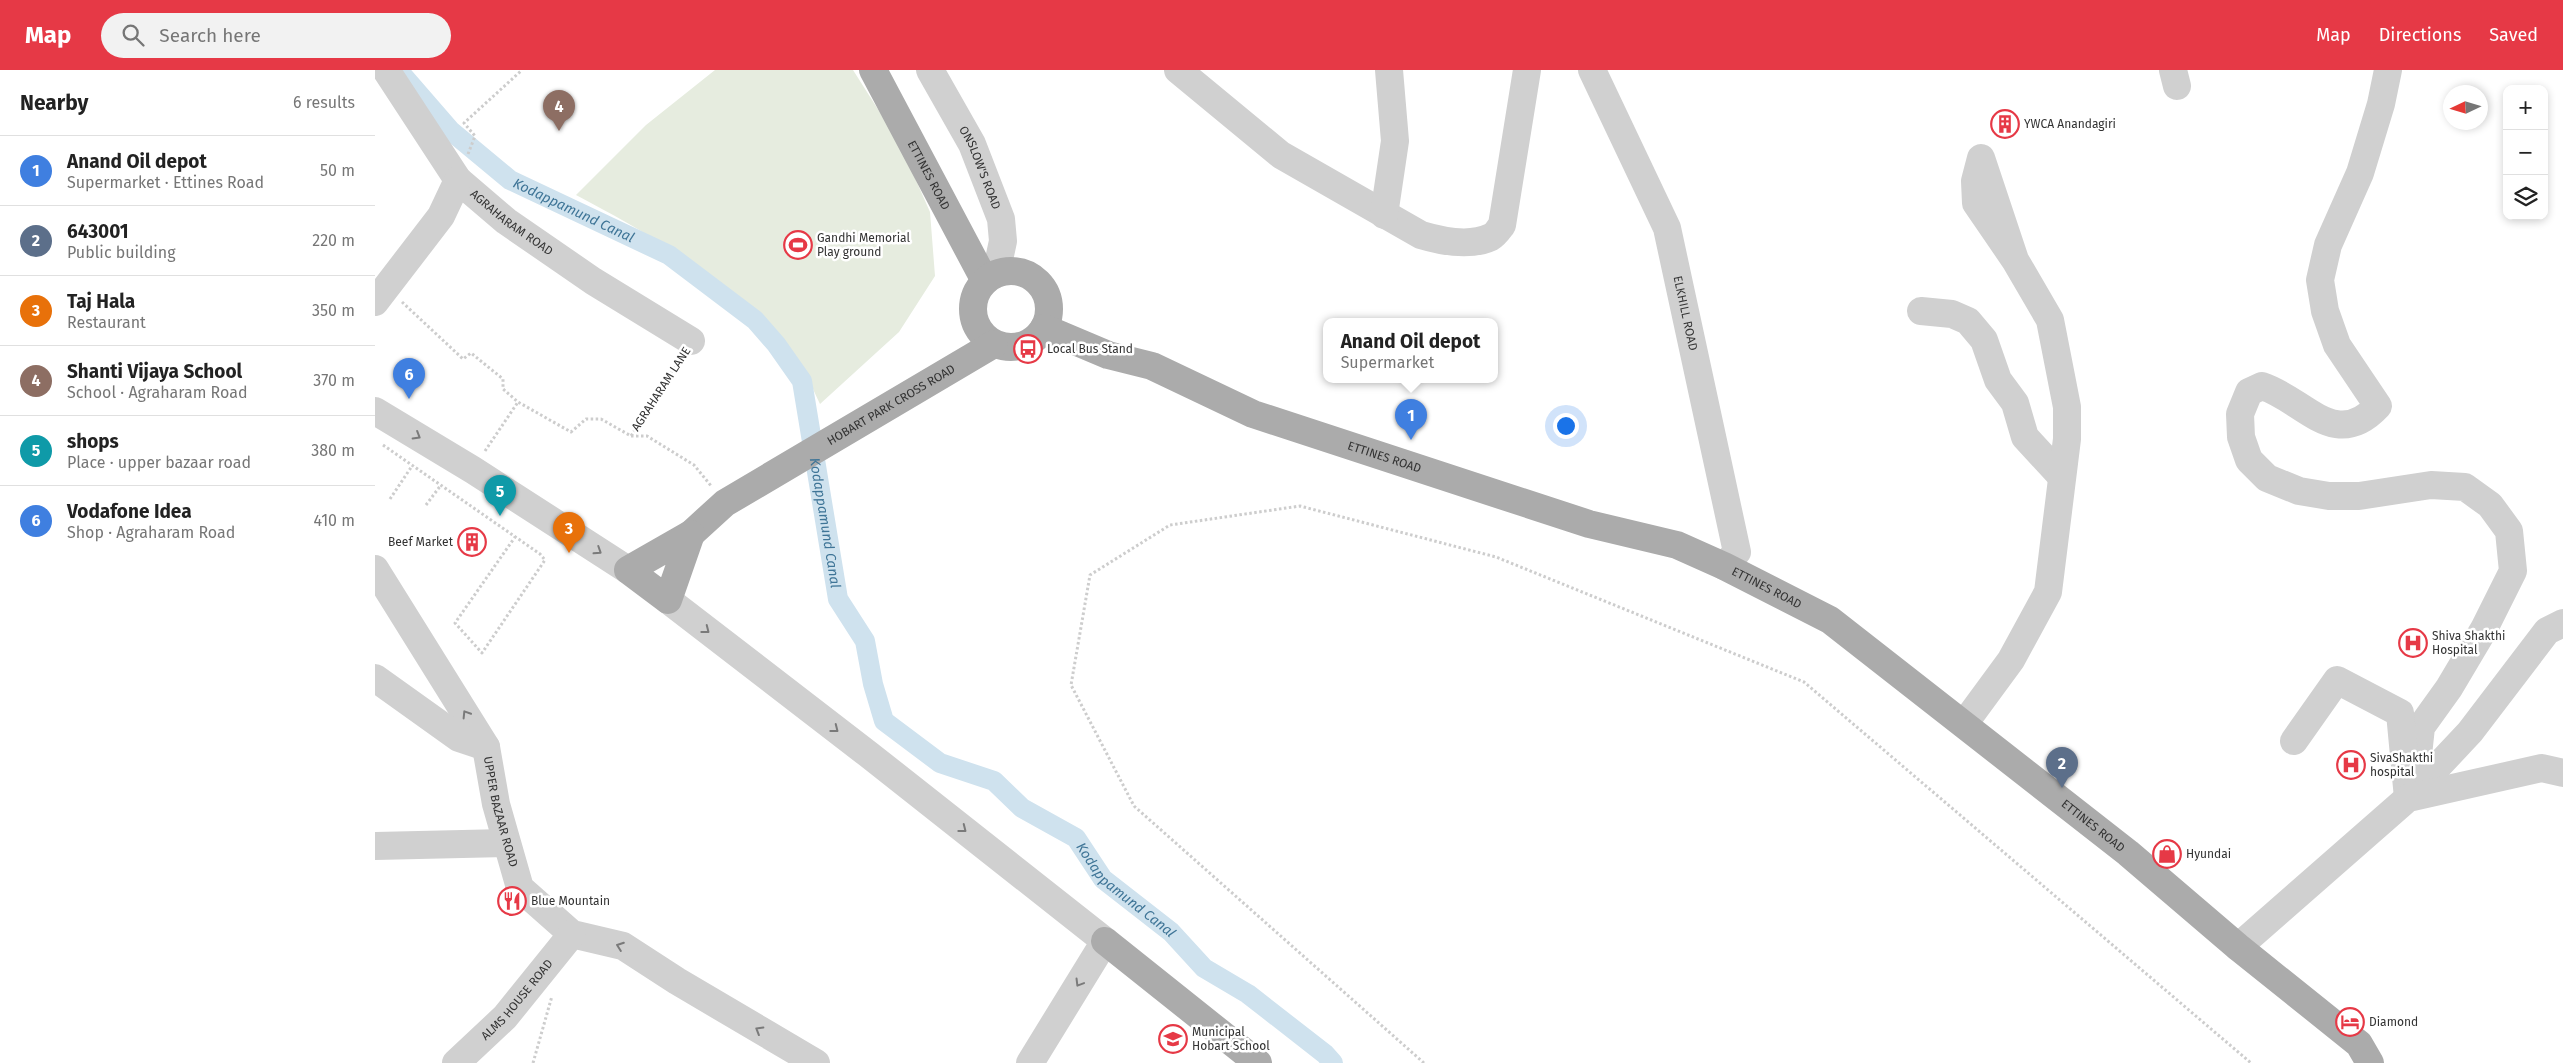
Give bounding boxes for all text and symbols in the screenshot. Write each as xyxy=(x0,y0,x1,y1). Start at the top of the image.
search box xyxy=(101,13,451,58)
text: Map xyxy=(25,21,71,49)
icon: search xyxy=(119,21,147,49)
text: Search here xyxy=(159,24,261,47)
text: Map xyxy=(2316,24,2351,46)
text: Directions xyxy=(2379,24,2461,46)
text: Saved xyxy=(2489,24,2538,46)
north arrow xyxy=(2443,85,2488,130)
map controls xyxy=(2503,85,2548,220)
button: + xyxy=(2503,85,2548,130)
text: Nearby xyxy=(20,90,88,116)
pin: 4 xyxy=(543,90,575,131)
text: 6 results xyxy=(293,93,355,112)
building icon: YWCA Anandagiri xyxy=(1990,109,2020,139)
place label: YWCA Anandagiri xyxy=(2024,117,2116,131)
street label: ONSLOW'S ROAD xyxy=(956,123,1004,212)
button: − xyxy=(2503,130,2548,175)
street label: ETTINES ROAD xyxy=(905,138,953,212)
text: Anand Oil depot xyxy=(67,150,207,173)
text: 1 xyxy=(32,161,40,180)
text: 50 m xyxy=(320,161,355,180)
text: Supermarket · Ettines Road xyxy=(67,173,264,192)
water label: Kodappamund Canal xyxy=(510,175,637,246)
button: layers xyxy=(2503,175,2548,220)
street label: AGRAHARAM ROAD xyxy=(467,187,556,258)
text: 643001 xyxy=(67,220,129,243)
sports icon: Gandhi Memorial Play ground xyxy=(783,230,813,260)
text: 2 xyxy=(32,231,40,250)
text: 220 m xyxy=(312,231,355,250)
place label: Gandhi Memorial Play ground xyxy=(817,231,910,259)
text: Public building xyxy=(67,243,175,262)
street label: ELKHILL ROAD xyxy=(1670,274,1700,352)
text: Taj Hala xyxy=(67,290,135,313)
text: 3 xyxy=(32,301,40,320)
text: 350 m xyxy=(312,301,355,320)
text: Restaurant xyxy=(67,313,146,332)
popup xyxy=(1323,318,1498,383)
text: Anand Oil depot xyxy=(1341,330,1480,353)
bus stop icon: Local Bus Stand xyxy=(1013,334,1043,364)
place label: Local Bus Stand xyxy=(1047,342,1133,356)
street label: AGRAHARAM LANE xyxy=(629,344,693,434)
text: Supermarket xyxy=(1341,353,1434,372)
pin: 6 xyxy=(393,358,425,399)
text: Shanti Vijaya School xyxy=(67,360,242,383)
street label: HOBART PARK CROSS ROAD xyxy=(825,361,958,448)
text: 4 xyxy=(31,371,41,390)
text: 370 m xyxy=(313,371,355,390)
text: School · Agraharam Road xyxy=(67,383,248,402)
pin: 1 xyxy=(1395,399,1427,440)
your location xyxy=(1553,413,1579,439)
one-way arrow xyxy=(411,429,420,439)
text: shops xyxy=(67,430,119,453)
street label: ETTINES ROAD xyxy=(1346,438,1423,476)
text: 5 xyxy=(32,441,40,460)
text: 380 m xyxy=(311,441,355,460)
text: Place · upper bazaar road xyxy=(67,453,251,472)
water label: Kodappamund Canal xyxy=(806,456,844,589)
pin: 5 xyxy=(484,475,516,516)
text: Vodafone Idea xyxy=(67,500,192,523)
text: 6 xyxy=(31,511,41,530)
text: 410 m xyxy=(314,511,355,530)
pin: 3 xyxy=(553,512,585,553)
text: Shop · Agraharam Road xyxy=(67,523,235,542)
building icon: Beef Market xyxy=(457,527,487,557)
place label: Beef Market xyxy=(388,535,454,549)
one-way arrow xyxy=(593,545,602,554)
street label: ETTINES ROAD xyxy=(1729,564,1804,611)
one-way arrow xyxy=(700,624,709,632)
hospital icon: Shiva Shakthi Hospital xyxy=(2398,628,2428,658)
place label: Shiva Shakthi Hospital xyxy=(2432,629,2505,657)
one-way arrow xyxy=(463,711,472,720)
one-way arrow xyxy=(829,723,838,731)
pin: 2 xyxy=(2046,747,2078,788)
hospital icon: SivaShakthi hospital xyxy=(2336,750,2366,780)
place label: SivaShakthi hospital xyxy=(2370,751,2433,779)
street label: UPPER BAZAAR ROAD xyxy=(481,755,521,869)
street label: ETTINES ROAD xyxy=(2059,797,2128,855)
one-way arrow xyxy=(957,823,967,832)
water label: Kodappamund Canal xyxy=(1072,839,1179,941)
shop icon: Hyundai xyxy=(2152,839,2182,869)
place label: Hyundai xyxy=(2186,847,2231,861)
restaurant icon: Blue Mountain xyxy=(497,886,527,916)
place label: Blue Mountain xyxy=(531,894,610,908)
one-way arrow xyxy=(616,942,624,952)
street label: ALMS HOUSE ROAD xyxy=(478,956,556,1043)
one-way arrow xyxy=(1076,977,1085,986)
hotel icon: Diamond xyxy=(2335,1007,2365,1037)
place label: Diamond xyxy=(2369,1015,2418,1029)
school or university icon: Municipal Hobart School xyxy=(1158,1024,1188,1054)
place label: Municipal Hobart School xyxy=(1192,1025,1270,1053)
one-way arrow xyxy=(755,1026,764,1036)

